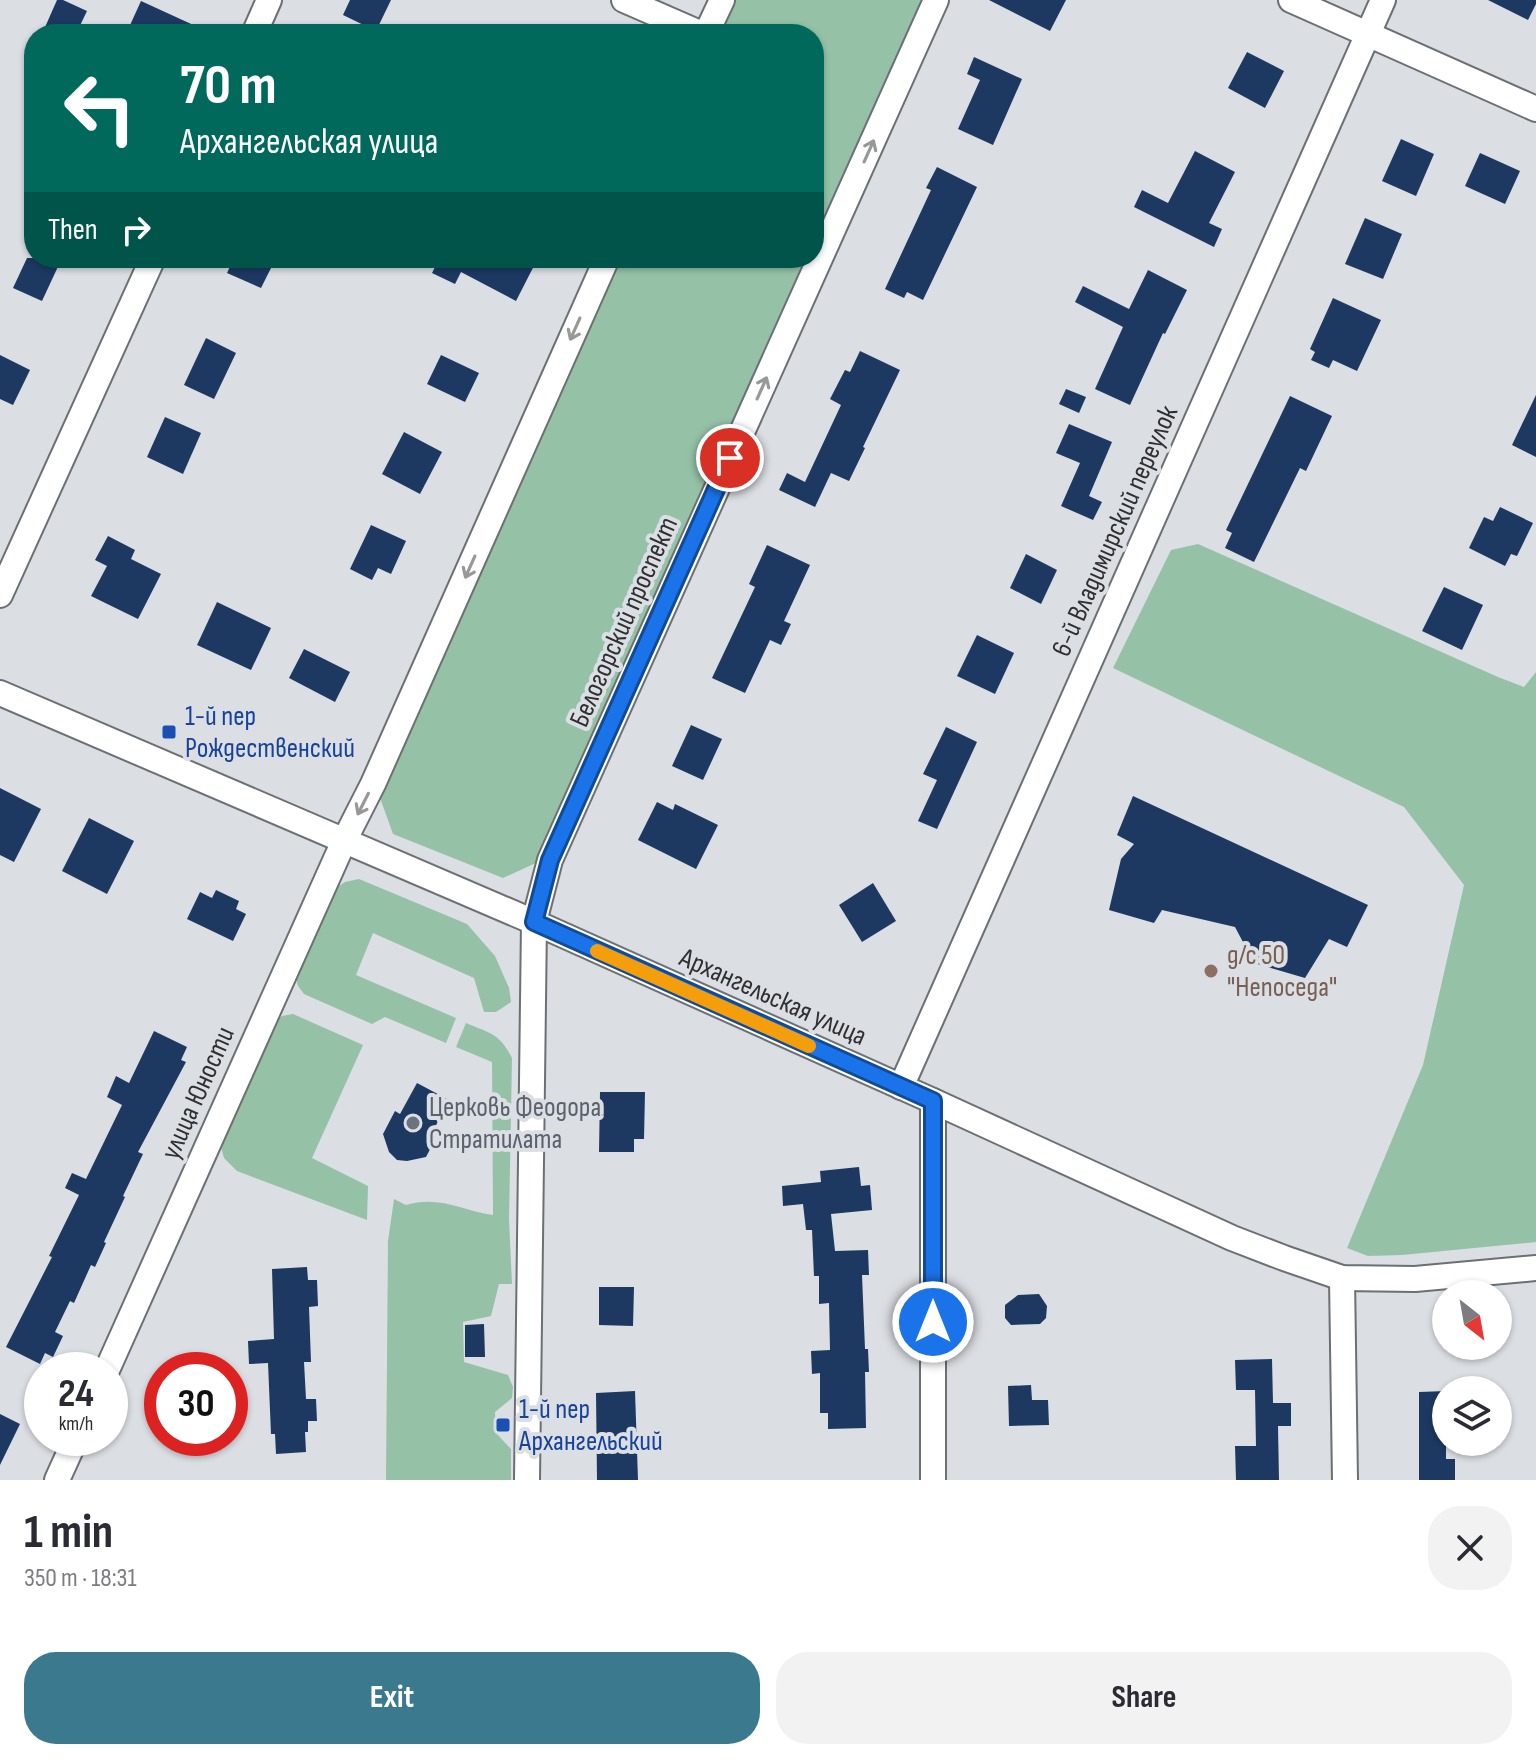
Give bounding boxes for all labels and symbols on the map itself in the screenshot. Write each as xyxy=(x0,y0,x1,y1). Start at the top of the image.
one-way arrow xyxy=(862,139,877,164)
one-way arrow xyxy=(567,316,582,341)
one-way arrow xyxy=(755,376,770,400)
street label: 6-й Владимирский переулок xyxy=(1045,400,1185,661)
pin xyxy=(696,424,764,492)
street label: Белогорский проспект xyxy=(563,512,685,732)
one-way arrow xyxy=(461,554,476,579)
place label: 1-й пер Рождественский xyxy=(185,700,355,765)
marker: 1-й пер Рождественский xyxy=(160,723,178,741)
one-way arrow xyxy=(355,791,370,815)
place label: д/с 50 "Непоседа" xyxy=(1227,939,1337,1004)
street label: Архангельская улица xyxy=(674,941,872,1053)
marker: д/с 50 "Непоседа" xyxy=(1202,962,1220,980)
street label: улица Юности xyxy=(154,1022,242,1164)
place label: Церковь Феодора Стратилата xyxy=(429,1091,601,1156)
marker: Церковь Феодора Стратилата xyxy=(404,1114,422,1132)
position arrow xyxy=(891,1280,975,1364)
north arrow xyxy=(1432,1280,1512,1360)
speed limit sign: 30 xyxy=(144,1352,248,1456)
place label: 1-й пер Архангельский xyxy=(518,1393,663,1458)
marker: 1-й пер Архангельский xyxy=(494,1416,512,1434)

